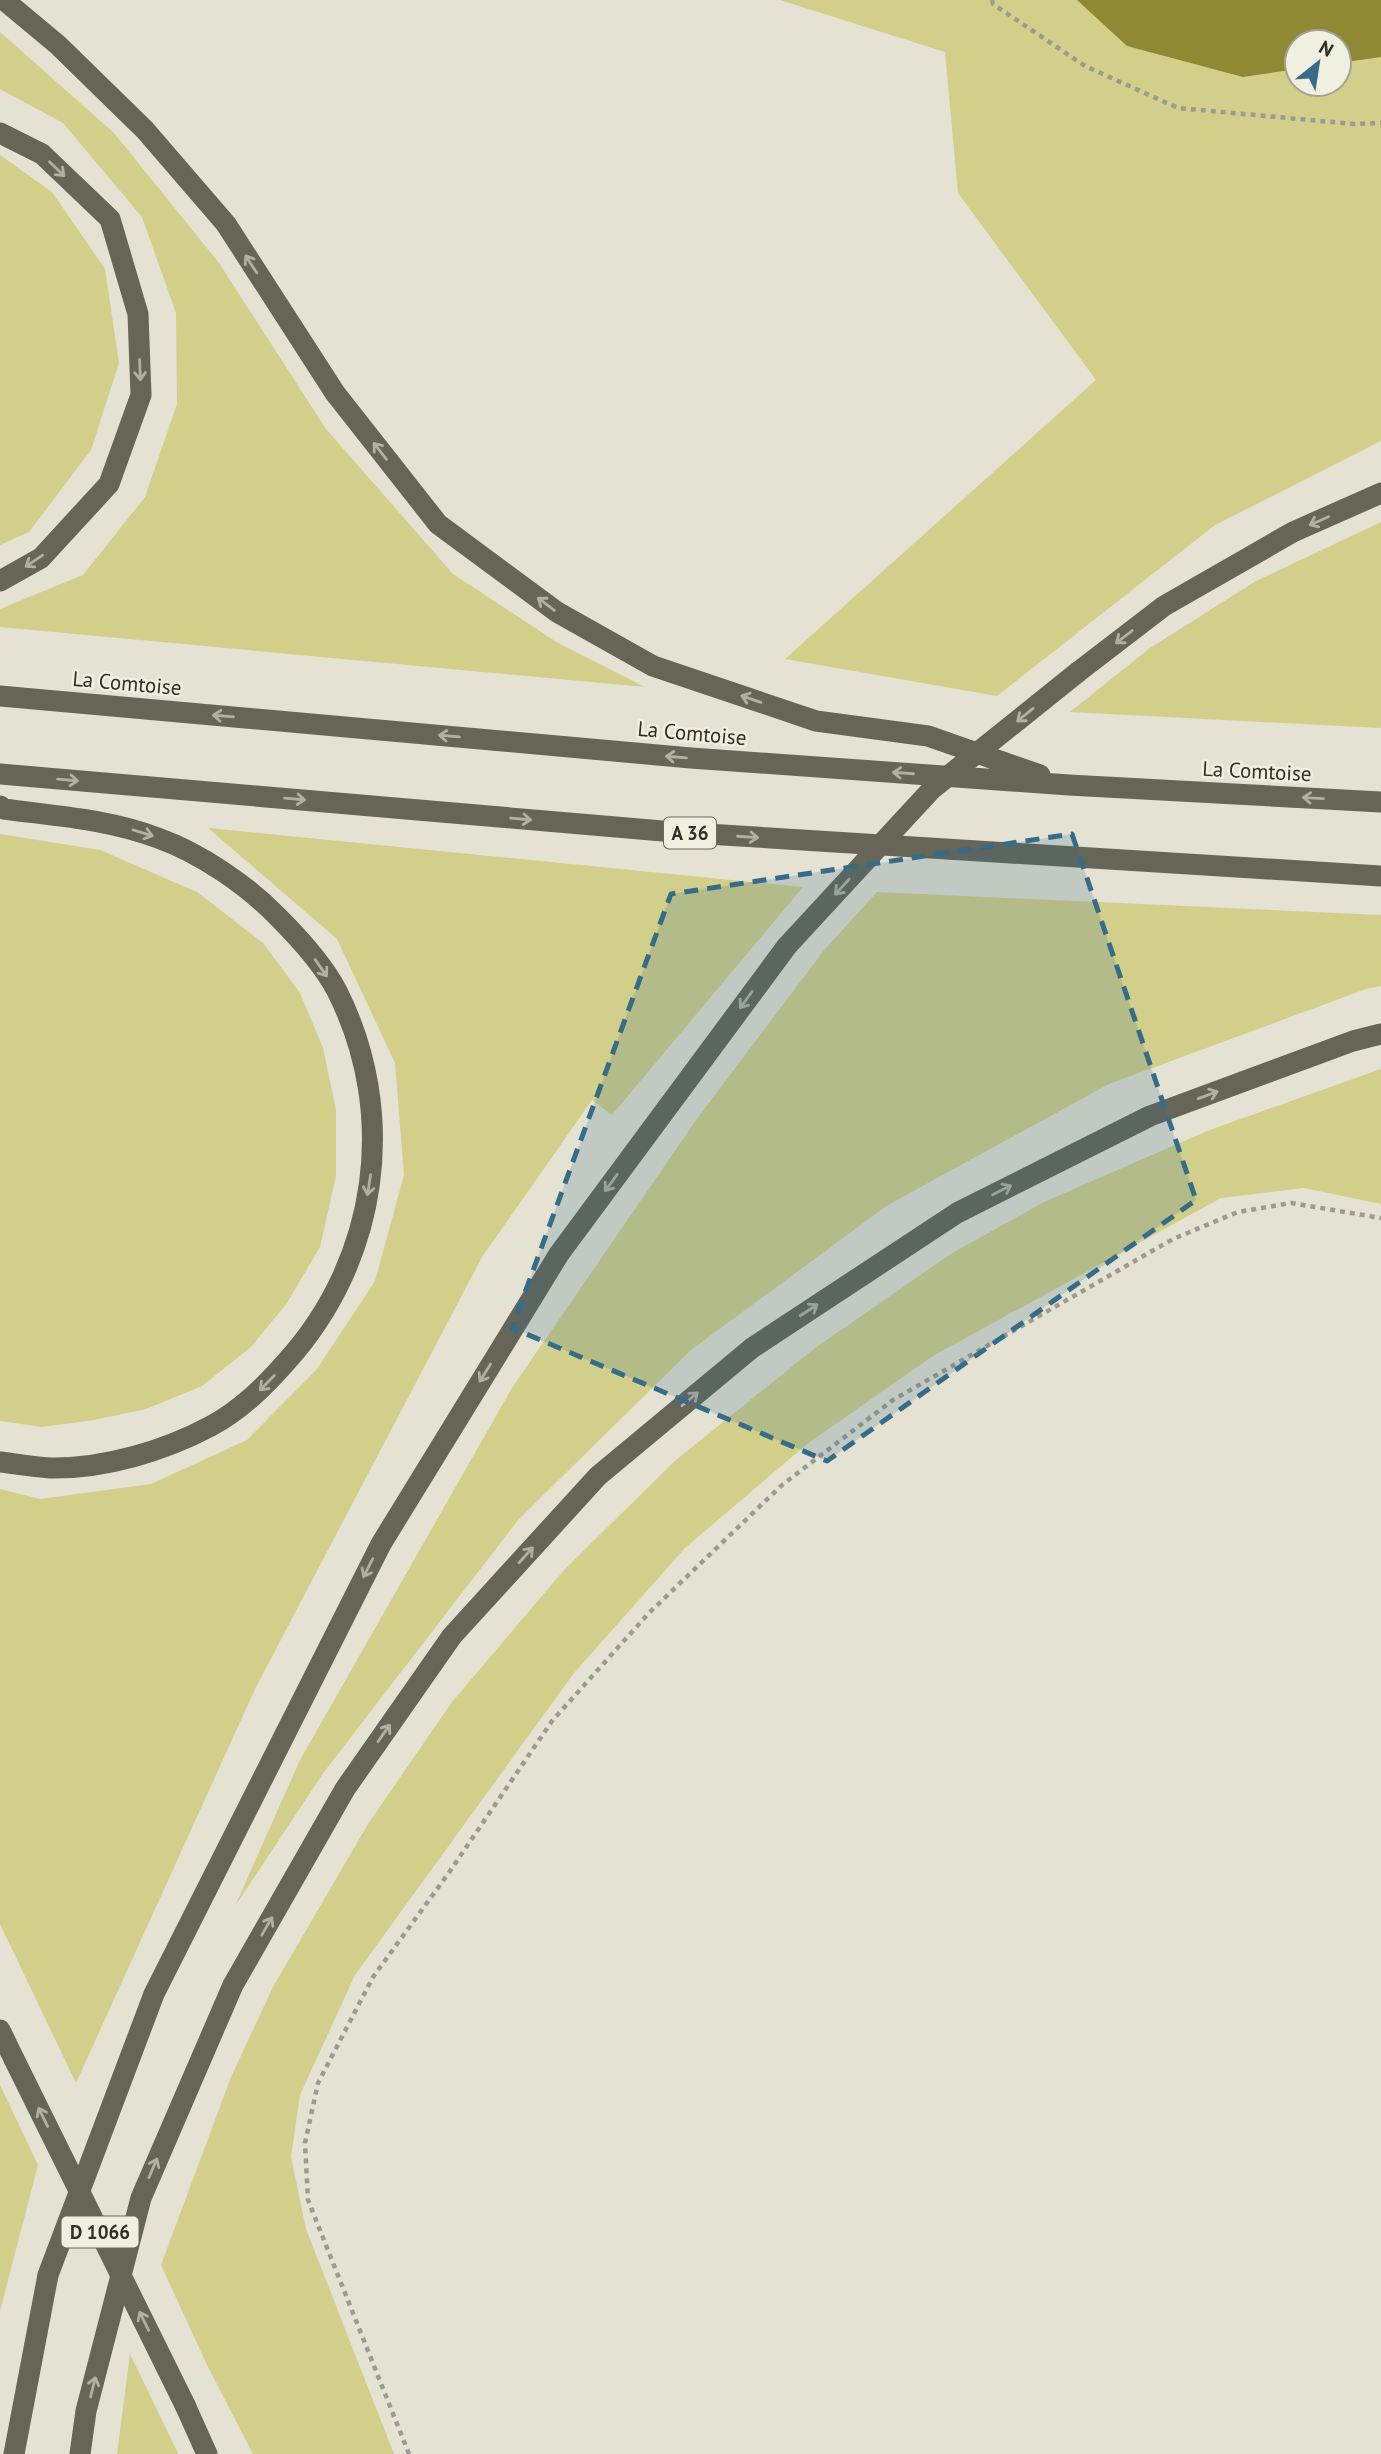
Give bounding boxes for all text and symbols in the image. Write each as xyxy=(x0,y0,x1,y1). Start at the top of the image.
north arrow xyxy=(1283,28,1353,98)
text: N xyxy=(1315,35,1338,62)
one-way arrow xyxy=(48,160,65,177)
one-way arrow xyxy=(244,254,258,274)
one-way arrow xyxy=(133,358,147,381)
one-way arrow xyxy=(373,442,388,460)
one-way arrow xyxy=(1309,515,1330,528)
one-way arrow xyxy=(25,554,44,568)
one-way arrow xyxy=(537,597,556,611)
one-way arrow xyxy=(1115,629,1133,644)
street label: La Comtoise xyxy=(71,665,183,701)
one-way arrow xyxy=(740,692,762,705)
one-way arrow xyxy=(1016,707,1035,722)
one-way arrow xyxy=(212,709,234,722)
street label: La Comtoise xyxy=(636,715,748,751)
one-way arrow xyxy=(438,730,461,743)
one-way arrow xyxy=(665,750,688,763)
street label: La Comtoise xyxy=(1202,755,1312,787)
one-way arrow xyxy=(892,766,915,779)
one-way arrow xyxy=(56,774,79,787)
one-way arrow xyxy=(1302,792,1325,805)
one-way arrow xyxy=(283,793,305,806)
one-way arrow xyxy=(510,813,532,826)
road number: A 36 xyxy=(664,818,716,848)
one-way arrow xyxy=(132,828,154,841)
one-way arrow xyxy=(736,830,759,843)
one-way arrow xyxy=(833,878,850,895)
one-way arrow xyxy=(314,958,328,977)
one-way arrow xyxy=(739,991,754,1010)
one-way arrow xyxy=(1196,1087,1218,1100)
one-way arrow xyxy=(362,1173,375,1196)
one-way arrow xyxy=(603,1174,618,1192)
one-way arrow xyxy=(991,1183,1012,1197)
one-way arrow xyxy=(799,1303,818,1318)
one-way arrow xyxy=(478,1363,492,1383)
one-way arrow xyxy=(259,1374,276,1391)
one-way arrow xyxy=(681,1391,699,1407)
one-way arrow xyxy=(518,1546,534,1564)
one-way arrow xyxy=(361,1557,375,1578)
one-way arrow xyxy=(377,1724,391,1743)
one-way arrow xyxy=(260,1916,274,1936)
one-way arrow xyxy=(36,2107,50,2128)
one-way arrow xyxy=(148,2158,161,2179)
road number: D 1066 xyxy=(62,2216,138,2248)
one-way arrow xyxy=(136,2311,150,2332)
one-way arrow xyxy=(87,2376,100,2399)

